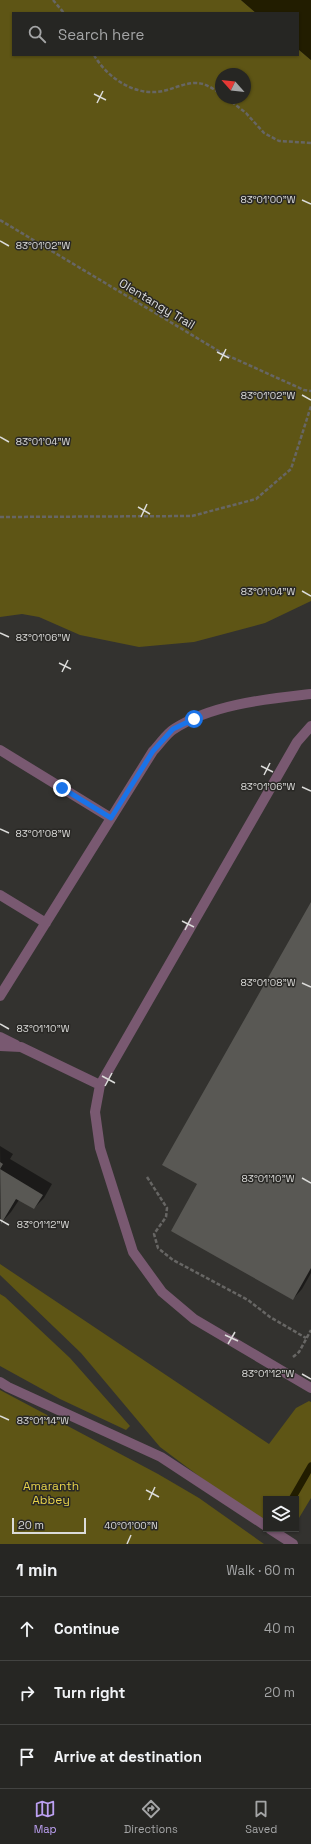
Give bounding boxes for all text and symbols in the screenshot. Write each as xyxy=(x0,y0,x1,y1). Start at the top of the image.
search box xyxy=(12,12,299,56)
icon: search xyxy=(26,23,48,45)
text: Search here xyxy=(58,25,144,44)
north arrow xyxy=(215,68,251,104)
text: 83°01'00"W xyxy=(241,193,296,206)
text: 83°01'02"W xyxy=(16,239,71,252)
street label: Olentangy Trail xyxy=(116,275,198,333)
text: 83°01'02"W xyxy=(241,389,296,402)
text: 83°01'04"W xyxy=(16,435,70,448)
text: 83°01'04"W xyxy=(241,585,295,598)
text: 83°01'06"W xyxy=(16,631,71,644)
route start xyxy=(185,710,203,728)
route end xyxy=(53,779,71,797)
text: 83°01'06"W xyxy=(241,780,296,793)
text: 83°01'08"W xyxy=(16,827,71,840)
text: 83°01'08"W xyxy=(241,976,296,989)
text: 83°01'10"W xyxy=(17,1022,70,1035)
text: 83°01'10"W xyxy=(242,1172,295,1185)
text: 83°01'12"W xyxy=(17,1218,69,1231)
text: 83°01'12"W xyxy=(242,1367,294,1380)
text: 83°01'14"W xyxy=(17,1414,69,1427)
park label: Amaranth Abbey xyxy=(23,1478,79,1508)
map controls xyxy=(263,1496,299,1532)
button: layers xyxy=(263,1496,299,1532)
scale bar xyxy=(12,1516,86,1535)
text: 20 m xyxy=(18,1518,44,1532)
text: 40°01'00"N xyxy=(104,1519,158,1532)
text: 1 min xyxy=(16,1559,58,1581)
text: Walk · 60 m xyxy=(226,1562,295,1579)
icon: ahead xyxy=(16,1618,38,1640)
text: Continue xyxy=(54,1619,120,1638)
text: 40 m xyxy=(264,1620,295,1637)
icon: right xyxy=(16,1682,38,1704)
text: Turn right xyxy=(54,1683,125,1702)
text: 20 m xyxy=(264,1684,295,1701)
icon: arrive xyxy=(16,1746,38,1768)
text: Arrive at destination xyxy=(54,1747,202,1766)
tab: Map xyxy=(34,1798,57,1836)
tab: Directions xyxy=(124,1798,178,1836)
tab: Saved xyxy=(245,1798,277,1836)

